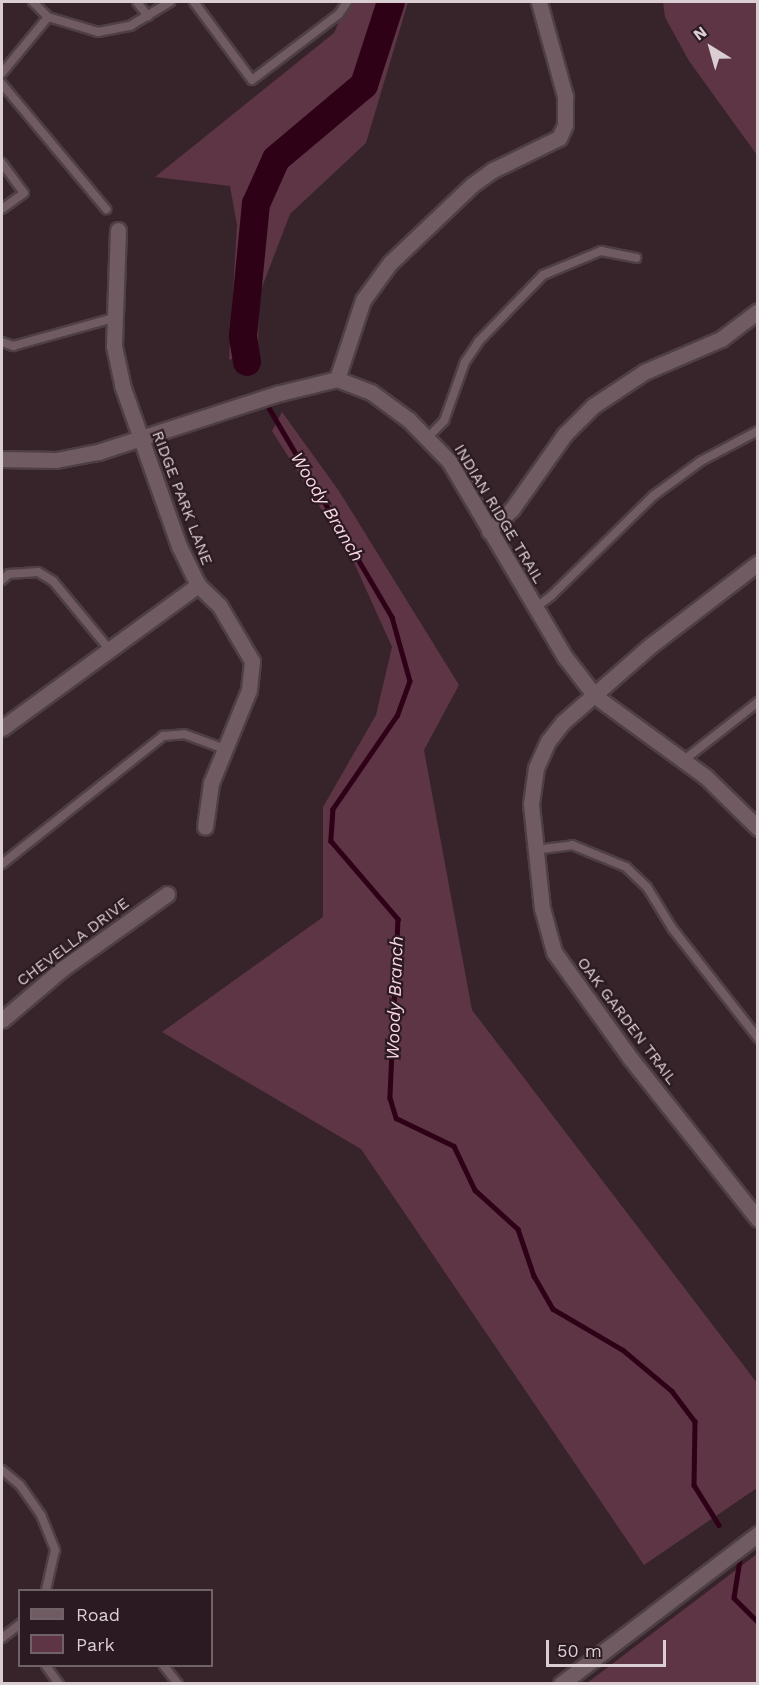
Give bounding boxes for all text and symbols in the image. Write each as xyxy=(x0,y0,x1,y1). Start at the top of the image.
north arrow xyxy=(681,18,741,78)
text: N xyxy=(689,22,710,44)
street label: RIDGE PARK LANE xyxy=(148,428,216,568)
street label: INDIAN RIDGE TRAIL xyxy=(450,441,548,587)
water label: Woody Branch xyxy=(286,448,368,566)
street label: CHEVELLA DRIVE xyxy=(13,893,133,991)
water label: Woody Branch xyxy=(382,935,408,1061)
street label: OAK GARDEN TRAIL xyxy=(573,953,681,1089)
legend xyxy=(18,1589,213,1667)
text: Road xyxy=(76,1604,120,1625)
scale bar xyxy=(549,1628,669,1666)
text: Park xyxy=(76,1634,115,1655)
text: 50 m xyxy=(557,1640,602,1661)

